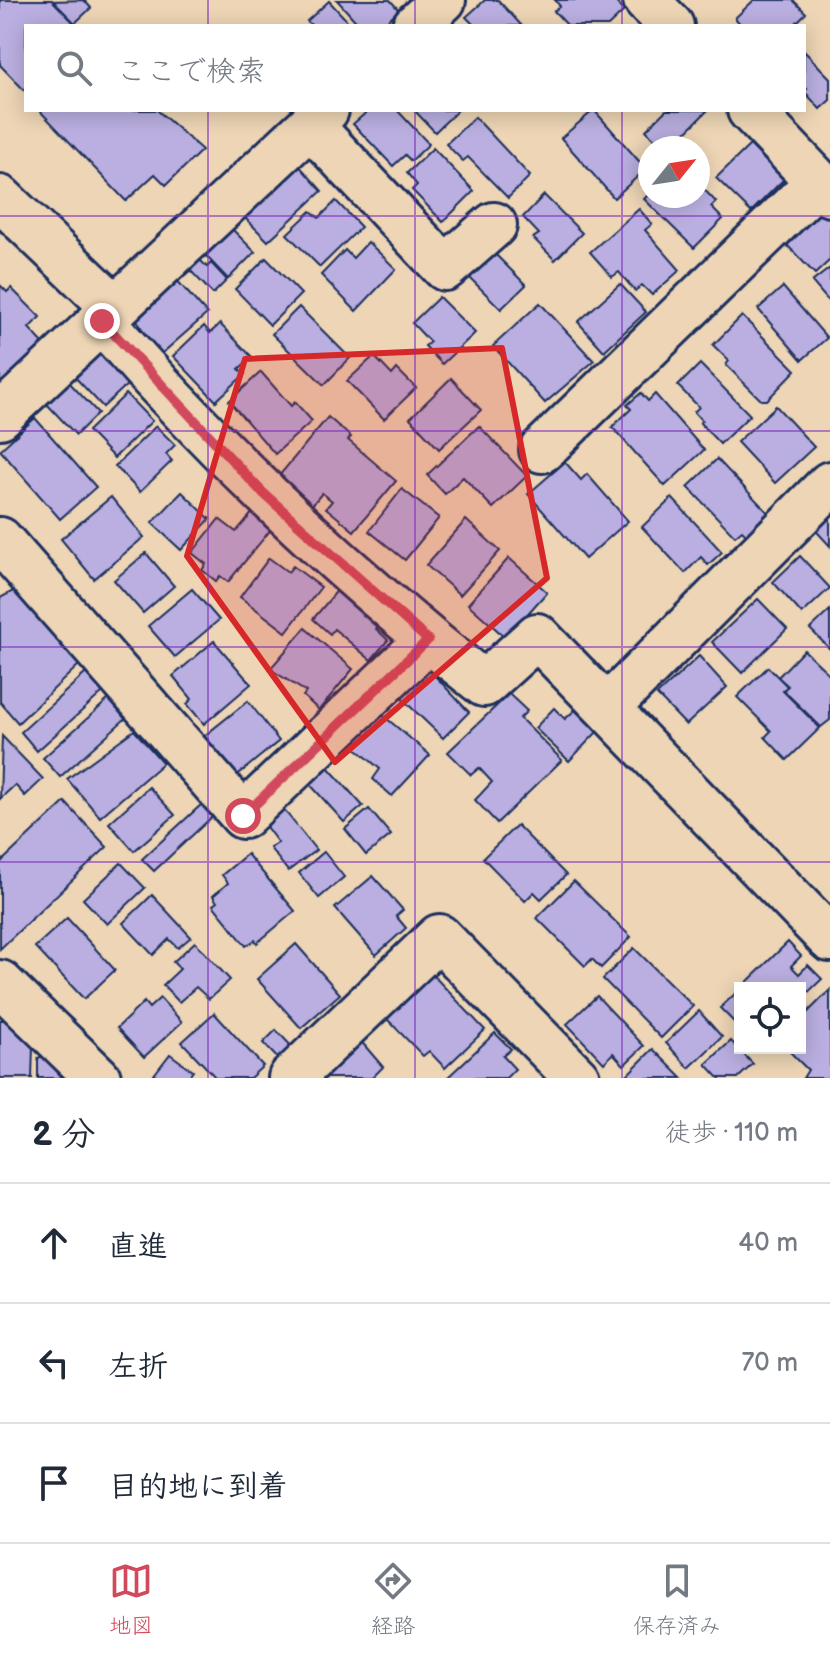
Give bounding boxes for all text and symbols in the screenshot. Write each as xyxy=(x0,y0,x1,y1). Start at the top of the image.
search box xyxy=(24,24,806,112)
icon: search xyxy=(52,46,96,90)
text: ここで検索 xyxy=(116,54,266,90)
north arrow xyxy=(638,136,710,208)
route end xyxy=(84,303,120,339)
route start xyxy=(225,798,261,834)
map controls xyxy=(734,982,806,1054)
button: locate xyxy=(734,982,806,1054)
text: 2 分 xyxy=(32,1114,96,1155)
text: 徒歩 · 110 m xyxy=(665,1118,798,1149)
icon: ahead xyxy=(32,1221,76,1265)
text: 40 m xyxy=(738,1228,798,1259)
text: 直進 xyxy=(108,1229,168,1265)
icon: left xyxy=(32,1341,76,1385)
text: 70 m xyxy=(741,1348,798,1379)
text: 左折 xyxy=(108,1349,168,1385)
icon: arrive xyxy=(32,1461,76,1505)
text: 目的地に到着 xyxy=(108,1469,288,1505)
tab: 地図 xyxy=(109,1559,153,1640)
tab: 経路 xyxy=(371,1559,415,1640)
tab: 保存済み xyxy=(633,1559,721,1640)

